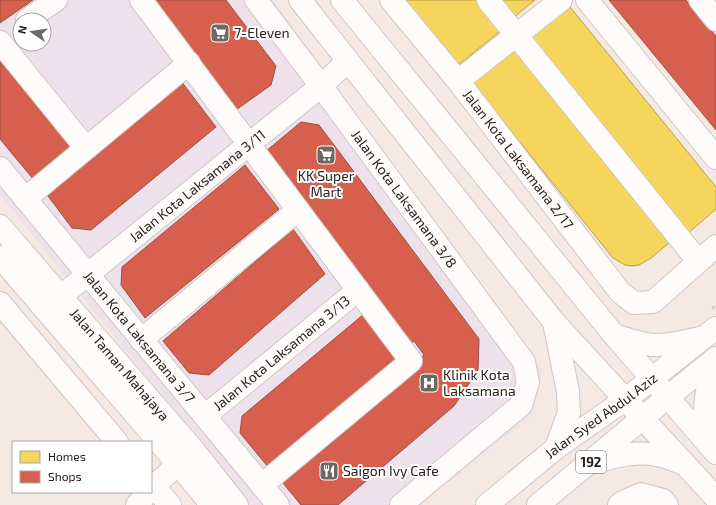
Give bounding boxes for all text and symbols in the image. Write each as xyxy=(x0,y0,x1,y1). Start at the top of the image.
north arrow xyxy=(12,12,52,52)
supermarket icon: 7-Eleven xyxy=(209,22,231,44)
text: N xyxy=(15,24,29,35)
place label: 7-Eleven xyxy=(234,24,290,41)
street label: Jalan Kota Laksamana 2/17 xyxy=(460,86,578,232)
street label: Jalan Kota Laksamana 3/11 xyxy=(126,125,268,245)
street label: Jalan Kota Laksamana 3/8 xyxy=(348,126,461,271)
supermarket icon: KK Super Mart xyxy=(315,144,337,166)
place label: KK Super Mart xyxy=(298,167,355,200)
street label: Jalan Kota Laksamana 3/7 xyxy=(80,267,199,406)
street label: Jalan Kota Laksamana 3/13 xyxy=(209,291,353,414)
street label: Jalan Taman Mahajaya xyxy=(67,305,173,424)
place label: Klinik Kota Laksamana xyxy=(443,366,516,399)
street label: Jalan Syed Abdul Aziz xyxy=(541,369,660,462)
hospital icon: Klinik Kota Laksamana xyxy=(418,372,440,394)
legend xyxy=(12,441,152,493)
text: Homes xyxy=(48,449,86,463)
road number: 192 xyxy=(576,451,606,473)
restaurant icon: Saigon Ivy Cafe xyxy=(318,460,340,482)
place label: Saigon Ivy Cafe xyxy=(343,462,439,479)
text: Shops xyxy=(48,469,82,483)

